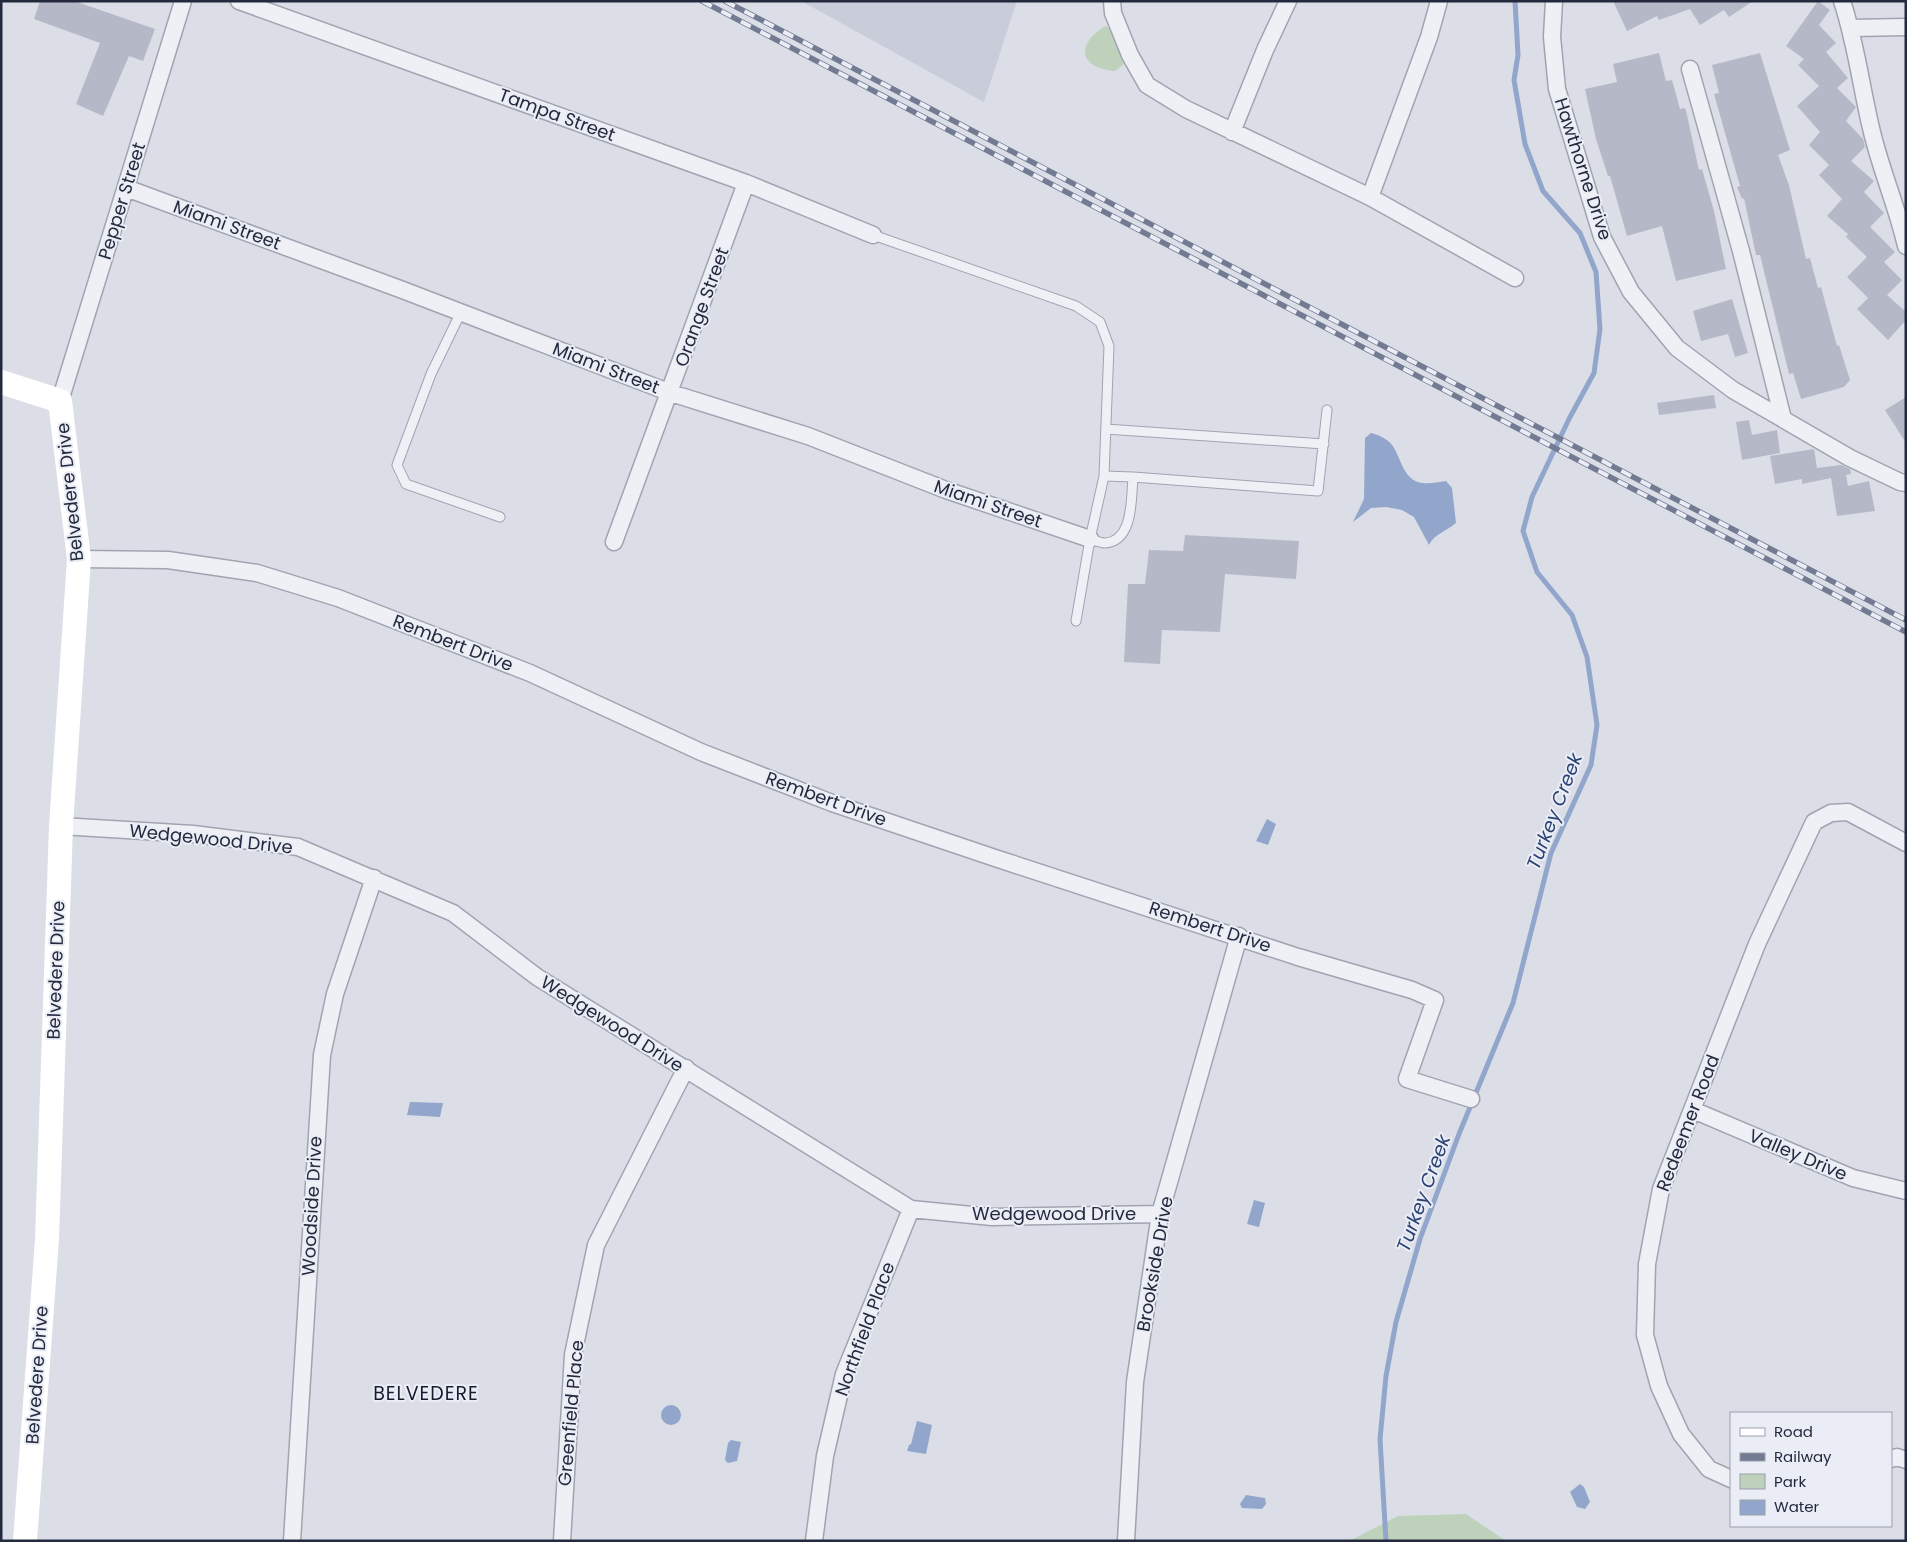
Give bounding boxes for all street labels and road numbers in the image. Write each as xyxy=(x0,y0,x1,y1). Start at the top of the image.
street label: Tampa Street xyxy=(495,82,619,147)
street label: Hawthorne Drive xyxy=(1549,94,1618,243)
street label: Pepper Street xyxy=(92,139,151,263)
street label: Miami Street xyxy=(170,194,284,256)
street label: Orange Street xyxy=(668,244,735,370)
street label: Miami Street xyxy=(549,336,663,399)
street label: Belvedere Drive xyxy=(50,422,89,562)
street label: Miami Street xyxy=(931,473,1045,534)
street label: Rembert Drive xyxy=(389,608,517,677)
street label: Rembert Drive xyxy=(762,765,890,832)
street label: Wedgewood Drive xyxy=(128,817,294,860)
street label: Rembert Drive xyxy=(1146,895,1274,958)
street label: Belvedere Drive xyxy=(41,900,70,1040)
street label: Wedgewood Drive xyxy=(536,969,688,1078)
street label: Redeemer Road xyxy=(1650,1051,1725,1195)
street label: Valley Drive xyxy=(1745,1123,1851,1186)
street label: Woodside Drive xyxy=(295,1135,328,1276)
street label: Brookside Drive xyxy=(1130,1194,1179,1334)
street label: Wedgewood Drive xyxy=(972,1201,1136,1226)
street label: Northfield Place xyxy=(829,1258,900,1399)
street label: Belvedere Drive xyxy=(19,1305,54,1445)
street label: Greenfield Place xyxy=(552,1339,589,1487)

